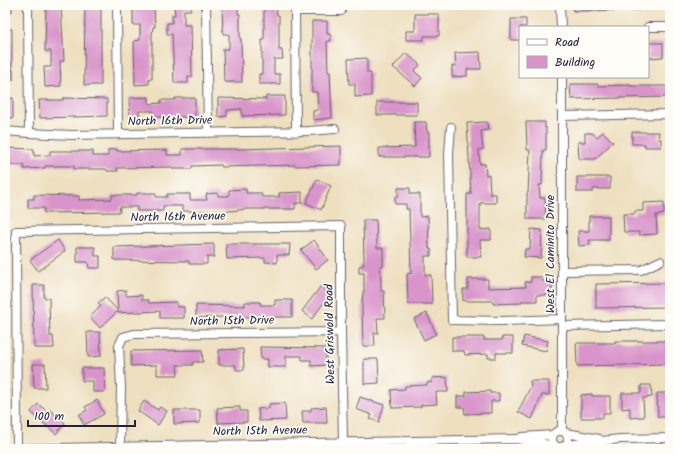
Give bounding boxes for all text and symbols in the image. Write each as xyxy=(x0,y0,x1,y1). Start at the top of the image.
legend xyxy=(519,26,649,78)
text: Road xyxy=(555,33,580,52)
text: Building xyxy=(555,53,595,72)
street label: North 16th Drive xyxy=(127,111,213,131)
street label: West El Caminito Drive xyxy=(541,194,560,313)
street label: North 16th Avenue xyxy=(130,207,226,227)
street label: West Griswold Road xyxy=(320,283,340,384)
street label: North 15th Drive xyxy=(190,311,275,331)
scale bar xyxy=(28,402,135,428)
text: 100 m xyxy=(34,407,65,426)
street label: North 15th Avenue xyxy=(212,421,308,441)

